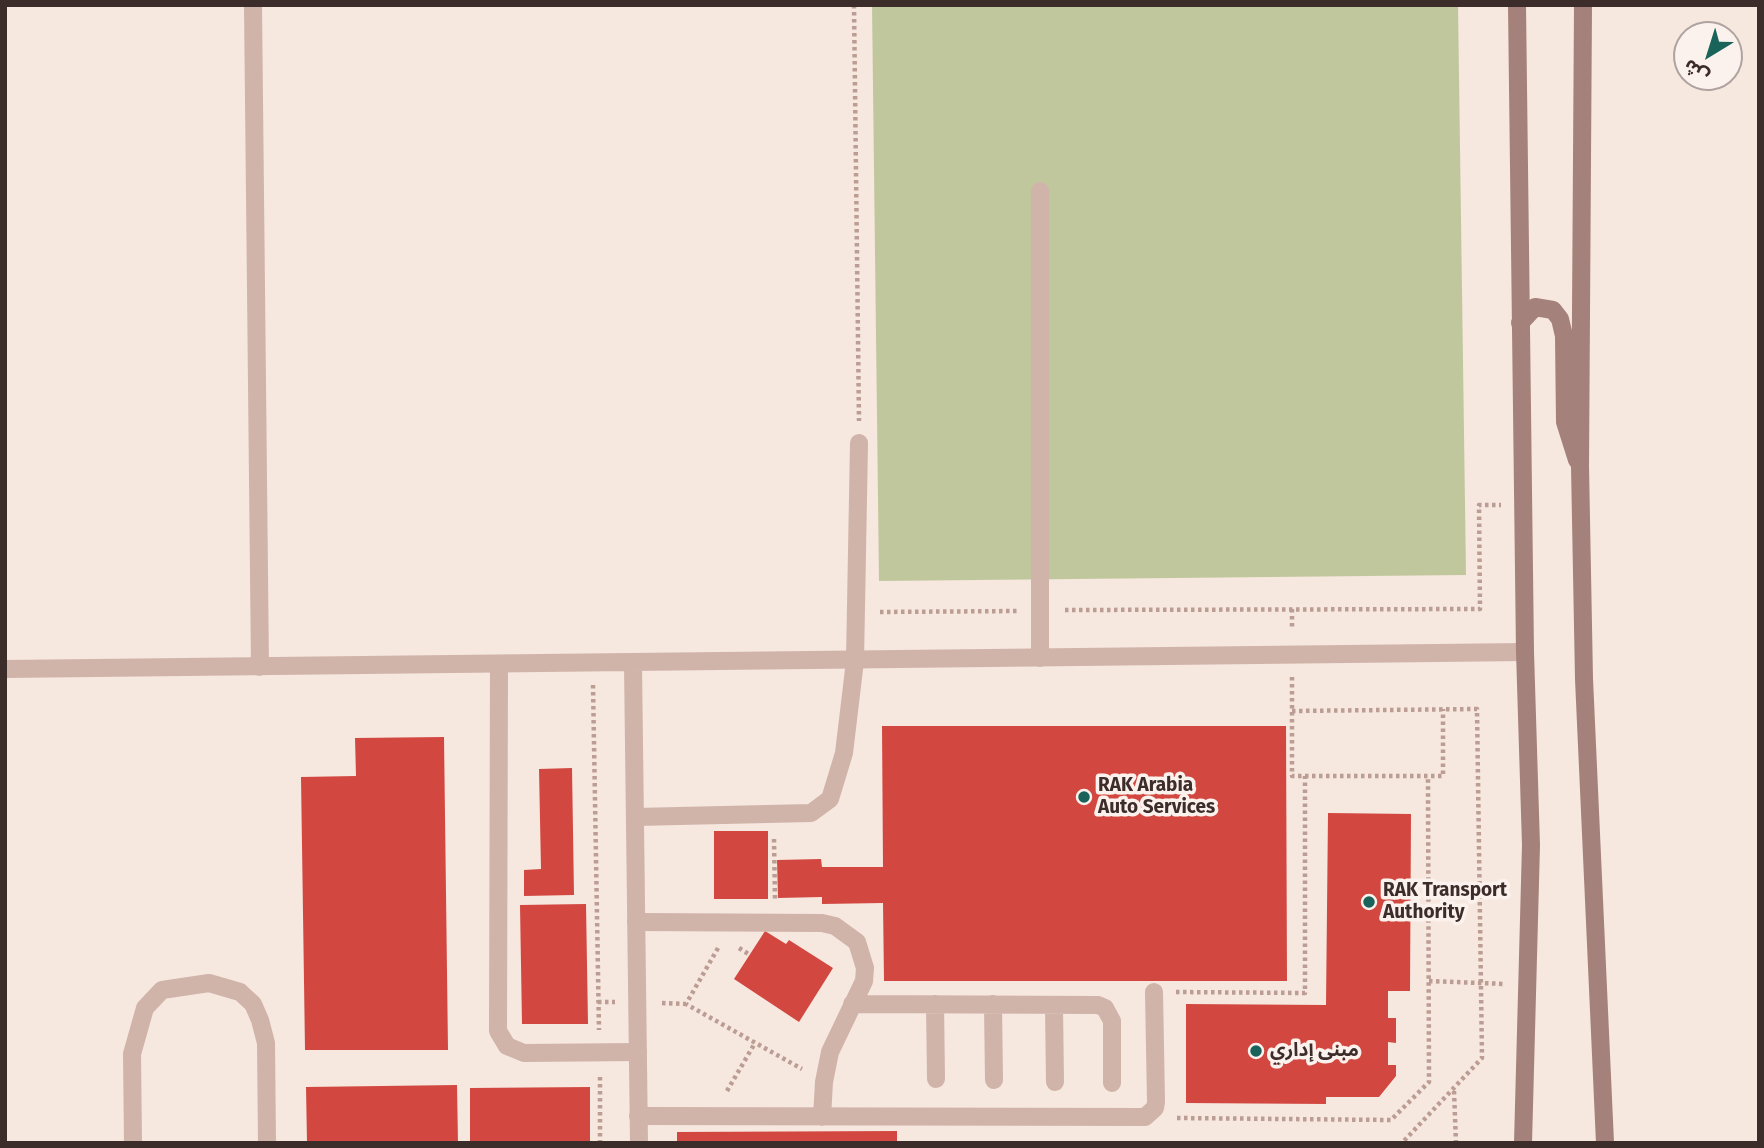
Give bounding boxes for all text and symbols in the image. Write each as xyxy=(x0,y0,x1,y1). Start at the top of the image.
north arrow xyxy=(1673,21,1743,91)
text: ش xyxy=(1679,54,1713,88)
place label: RAK Arabia Auto Services xyxy=(1098,775,1215,819)
marker: RAK Arabia Auto Services xyxy=(1076,789,1092,805)
place label: RAK Transport Authority xyxy=(1383,880,1507,924)
marker: RAK Transport Authority xyxy=(1361,894,1377,910)
place label: مبنى إداري xyxy=(1270,1040,1359,1062)
marker: مبنى إداري xyxy=(1248,1043,1264,1059)

